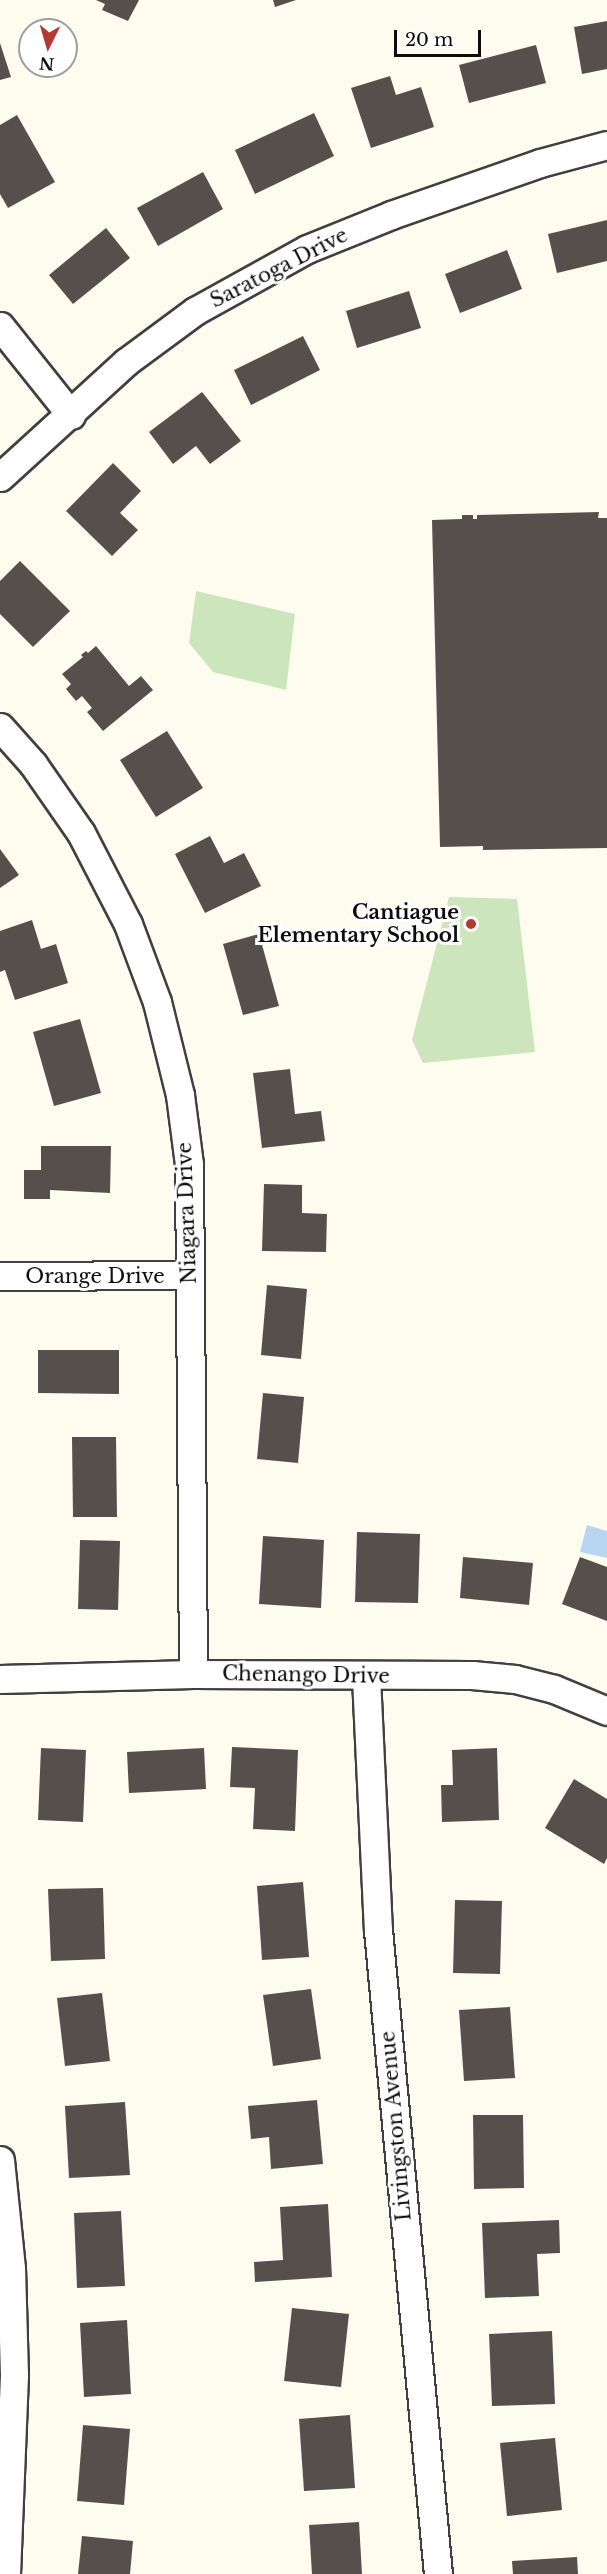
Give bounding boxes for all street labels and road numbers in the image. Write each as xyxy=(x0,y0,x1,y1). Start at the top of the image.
street label: Saratoga Drive xyxy=(206,223,352,313)
street label: Niagara Drive xyxy=(173,1141,201,1285)
street label: Orange Drive xyxy=(25,1264,165,1288)
street label: Chenango Drive xyxy=(222,1662,390,1688)
street label: Livingston Avenue xyxy=(376,2030,416,2222)

